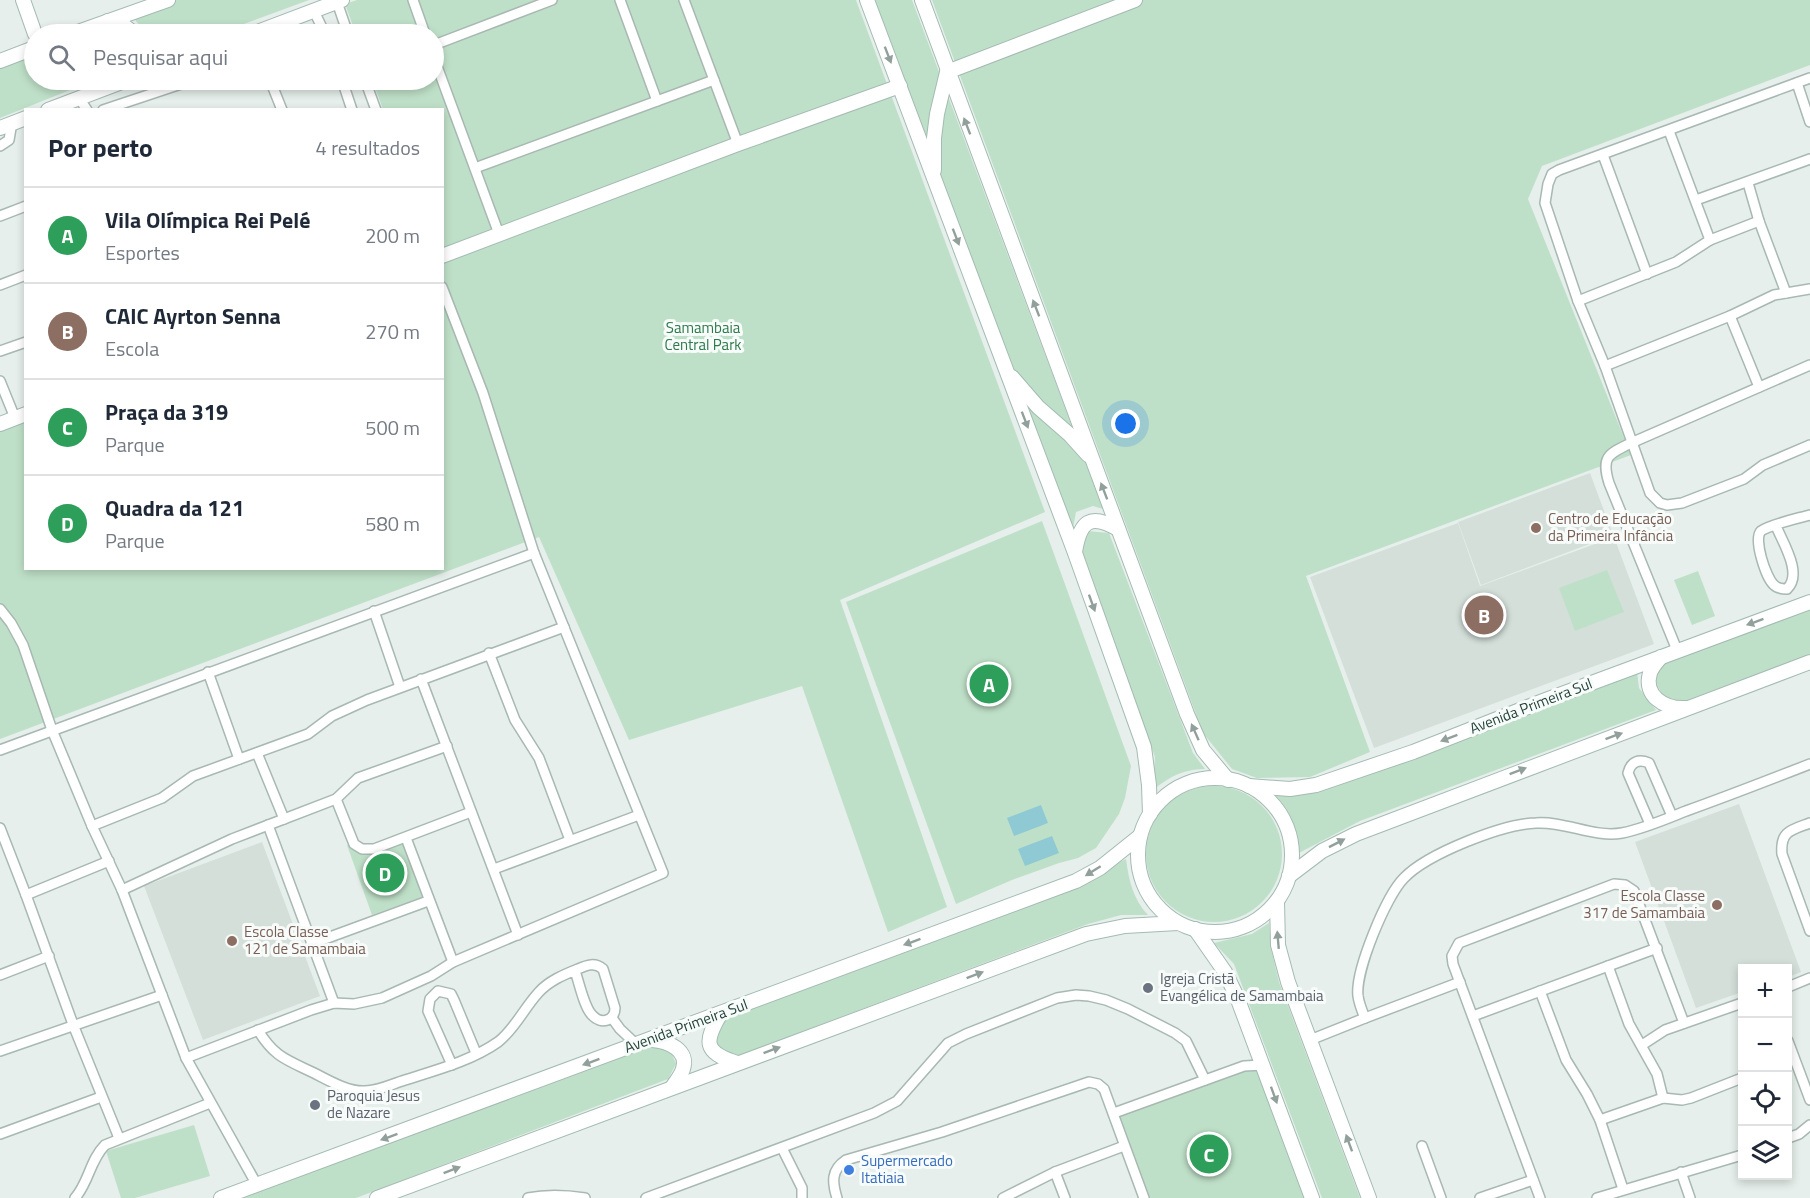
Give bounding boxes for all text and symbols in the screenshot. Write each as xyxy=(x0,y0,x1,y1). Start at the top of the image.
search box xyxy=(24,24,444,90)
text: Pesquisar aqui xyxy=(93,40,228,74)
icon: search xyxy=(45,41,78,74)
one-way arrow xyxy=(884,46,893,64)
one-way arrow xyxy=(962,117,971,135)
text: Por perto xyxy=(48,128,153,167)
text: 4 resultados xyxy=(316,132,420,163)
text: Vila Olímpica Rei Pelé xyxy=(105,203,310,237)
text: A xyxy=(61,220,74,251)
text: 200 m xyxy=(365,220,420,251)
one-way arrow xyxy=(952,229,962,247)
text: Esportes xyxy=(105,237,180,268)
text: CAIC Ayrton Senna xyxy=(105,299,281,333)
one-way arrow xyxy=(1030,299,1040,317)
text: B xyxy=(61,316,74,347)
text: 270 m xyxy=(365,316,420,347)
park label: Samambaia Central Park xyxy=(664,316,742,356)
text: Escola xyxy=(105,333,159,364)
text: Praça da 319 xyxy=(105,395,228,429)
your location xyxy=(1111,409,1140,438)
one-way arrow xyxy=(1020,411,1030,429)
text: C xyxy=(62,412,73,443)
text: 500 m xyxy=(365,412,420,443)
text: Parque xyxy=(105,429,165,460)
one-way arrow xyxy=(1099,482,1108,500)
text: Quadra da 121 xyxy=(105,491,244,525)
place label: Centro de Educação da Primeira Infância xyxy=(1548,507,1674,547)
text: D xyxy=(61,508,74,539)
text: 580 m xyxy=(365,508,420,539)
marker: Centro de Educação da Primeira Infância xyxy=(1529,521,1543,535)
text: Parque xyxy=(105,525,165,556)
pin: B xyxy=(1464,592,1504,638)
one-way arrow xyxy=(1088,594,1098,612)
one-way arrow xyxy=(1746,617,1764,627)
pin: A xyxy=(970,662,1008,706)
street label: Avenida Primeira Sul xyxy=(1466,672,1596,740)
one-way arrow xyxy=(1190,724,1199,741)
one-way arrow xyxy=(1605,730,1623,740)
one-way arrow xyxy=(1440,733,1458,743)
one-way arrow xyxy=(1510,766,1528,776)
one-way arrow xyxy=(1329,838,1346,848)
pin: D xyxy=(366,850,404,896)
one-way arrow xyxy=(1085,866,1101,877)
place label: Escola Classe 317 de Samambaia xyxy=(1583,884,1705,924)
marker: Escola Classe 317 de Samambaia xyxy=(1710,898,1724,912)
place label: Escola Classe 121 de Samambaia xyxy=(244,920,366,960)
one-way arrow xyxy=(1273,930,1283,949)
marker: Escola Classe 121 de Samambaia xyxy=(225,934,239,948)
one-way arrow xyxy=(903,938,921,948)
map controls xyxy=(1738,964,1792,1180)
button: + xyxy=(1738,964,1792,1018)
place label: Igreja Cristã Evangélica de Samambaia xyxy=(1160,967,1324,1007)
one-way arrow xyxy=(966,970,984,980)
marker: Igreja Cristã Evangélica de Samambaia xyxy=(1141,981,1155,995)
street label: Avenida Primeira Sul xyxy=(621,993,751,1059)
button: − xyxy=(1738,1018,1792,1072)
one-way arrow xyxy=(763,1045,781,1055)
one-way arrow xyxy=(582,1057,600,1067)
button: locate xyxy=(1738,1072,1792,1126)
place label: Paroquia Jesus de Nazare xyxy=(327,1084,420,1124)
one-way arrow xyxy=(1269,1086,1279,1104)
marker: Paroquia Jesus de Nazare xyxy=(308,1098,322,1112)
button: layers xyxy=(1738,1126,1792,1180)
one-way arrow xyxy=(380,1132,398,1142)
pin: C xyxy=(1190,1132,1228,1176)
one-way arrow xyxy=(1343,1134,1353,1152)
place label: Supermercado Itatiaia xyxy=(861,1149,953,1189)
marker: Supermercado Itatiaia xyxy=(842,1163,856,1177)
one-way arrow xyxy=(443,1165,461,1175)

